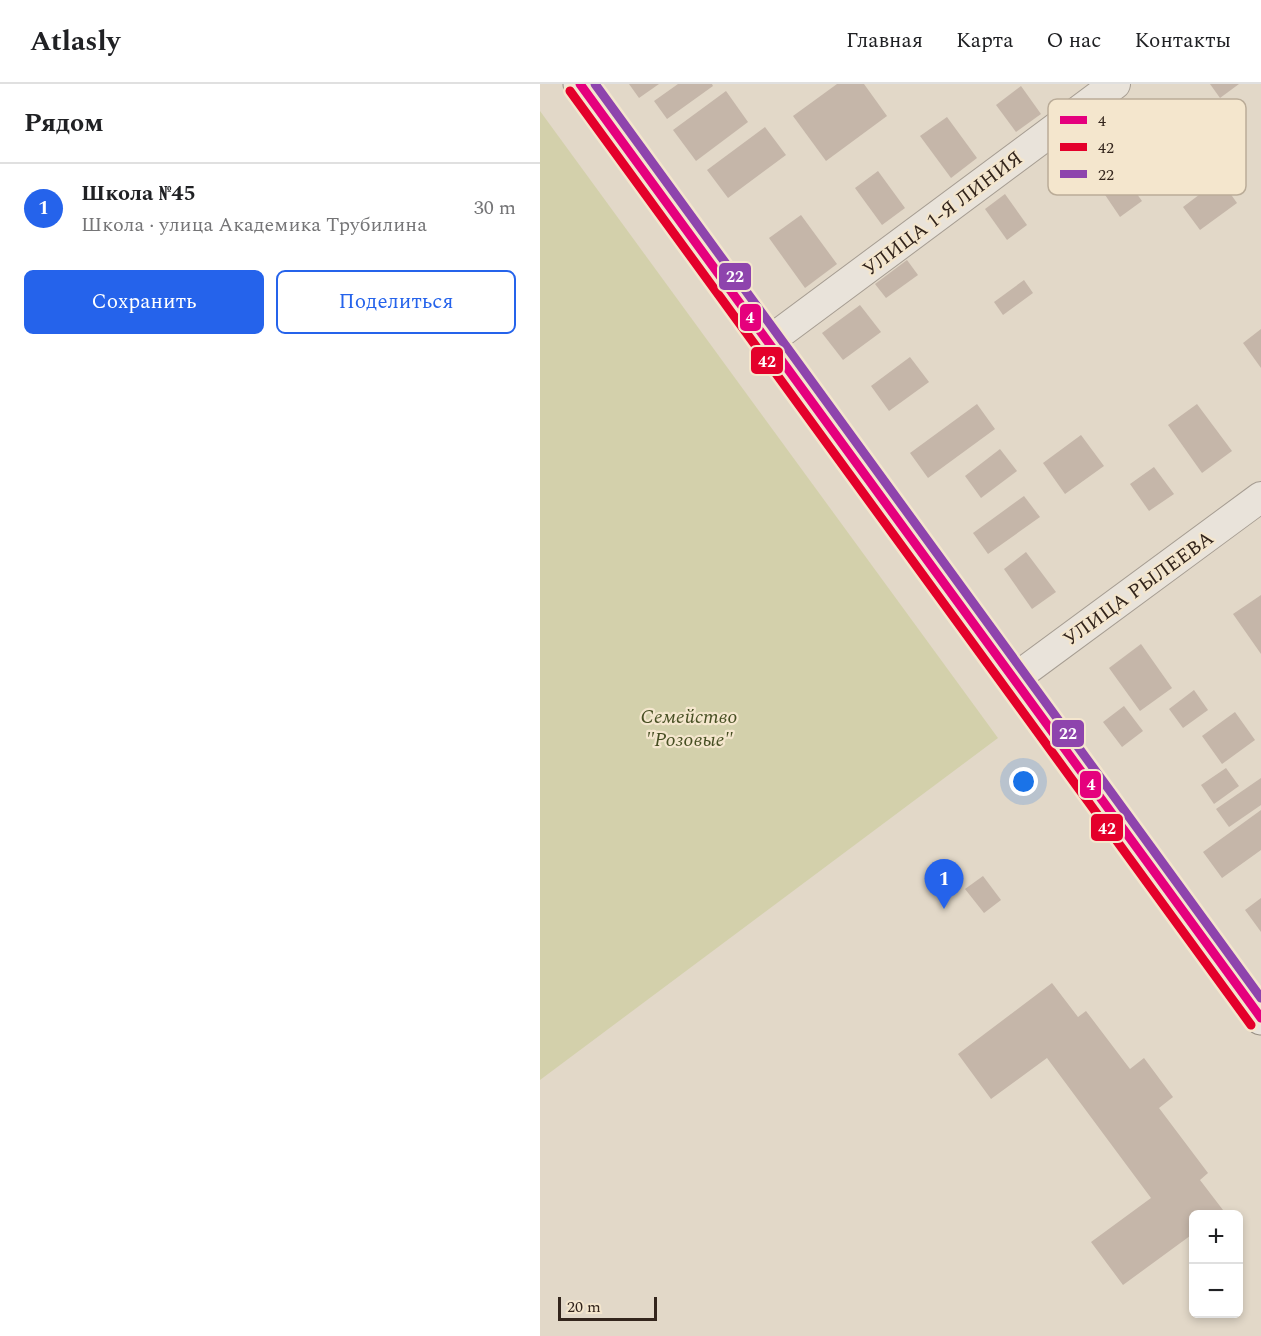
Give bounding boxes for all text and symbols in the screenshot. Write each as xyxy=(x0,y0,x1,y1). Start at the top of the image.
text: Atlasly xyxy=(30,20,120,63)
text: Главная xyxy=(846,25,923,57)
text: Карта xyxy=(956,25,1013,57)
text: О нас xyxy=(1046,25,1101,57)
text: Контакты xyxy=(1134,25,1231,57)
legend xyxy=(1048,99,1246,195)
text: Рядом xyxy=(24,103,104,143)
text: 4 xyxy=(1098,109,1106,133)
text: 42 xyxy=(1098,136,1114,160)
street label: УЛИЦА 1-Я ЛИНИЯ xyxy=(856,144,1029,284)
text: 22 xyxy=(1098,163,1114,187)
text: Школа №45 xyxy=(81,177,196,210)
text: 1 xyxy=(38,193,49,223)
text: 30 m xyxy=(474,193,516,223)
text: Школа · улица Академика Трубилина xyxy=(81,210,427,240)
line badge: 22 xyxy=(718,262,752,291)
text: 22 xyxy=(726,265,744,289)
button: Сохранить xyxy=(24,270,264,334)
button: Поделиться xyxy=(276,270,516,334)
line badge: 4 xyxy=(739,303,762,332)
text: 4 xyxy=(746,306,755,330)
line badge: 42 xyxy=(750,346,784,375)
text: 42 xyxy=(758,350,776,374)
street label: УЛИЦА РЫЛЕЕВА xyxy=(1057,524,1220,654)
park label: Семейство "Розовые" xyxy=(640,702,738,755)
line badge: 22 xyxy=(1051,719,1085,748)
text: 22 xyxy=(1059,722,1077,746)
your location xyxy=(1009,767,1038,796)
line badge: 4 xyxy=(1079,770,1102,799)
text: 4 xyxy=(1087,773,1096,797)
line badge: 42 xyxy=(1090,813,1124,842)
text: 42 xyxy=(1098,817,1116,841)
pin: 1 xyxy=(924,860,964,909)
map controls xyxy=(1189,1210,1243,1318)
button: + xyxy=(1189,1210,1243,1264)
button: − xyxy=(1189,1264,1243,1318)
scale bar xyxy=(558,1294,657,1322)
text: 20 m xyxy=(567,1295,601,1319)

